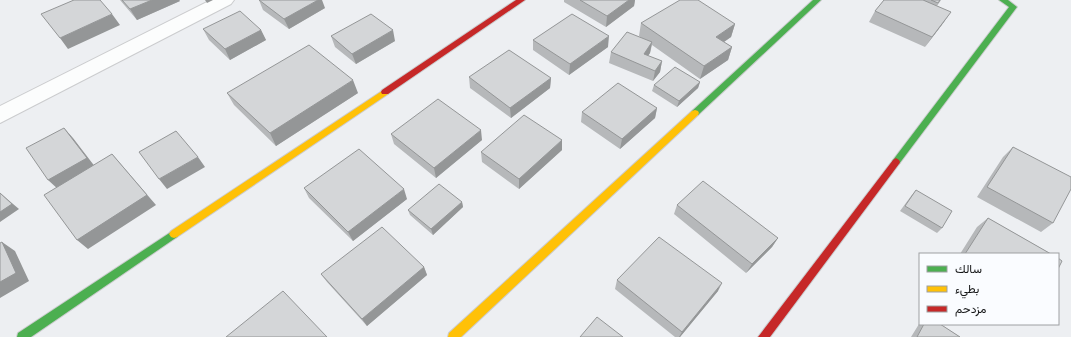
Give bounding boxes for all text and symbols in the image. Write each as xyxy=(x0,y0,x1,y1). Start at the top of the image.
legend xyxy=(919,253,1059,325)
text: سالك xyxy=(955,262,982,276)
text: بطيء xyxy=(955,282,979,299)
text: مزدحم xyxy=(955,302,986,317)

